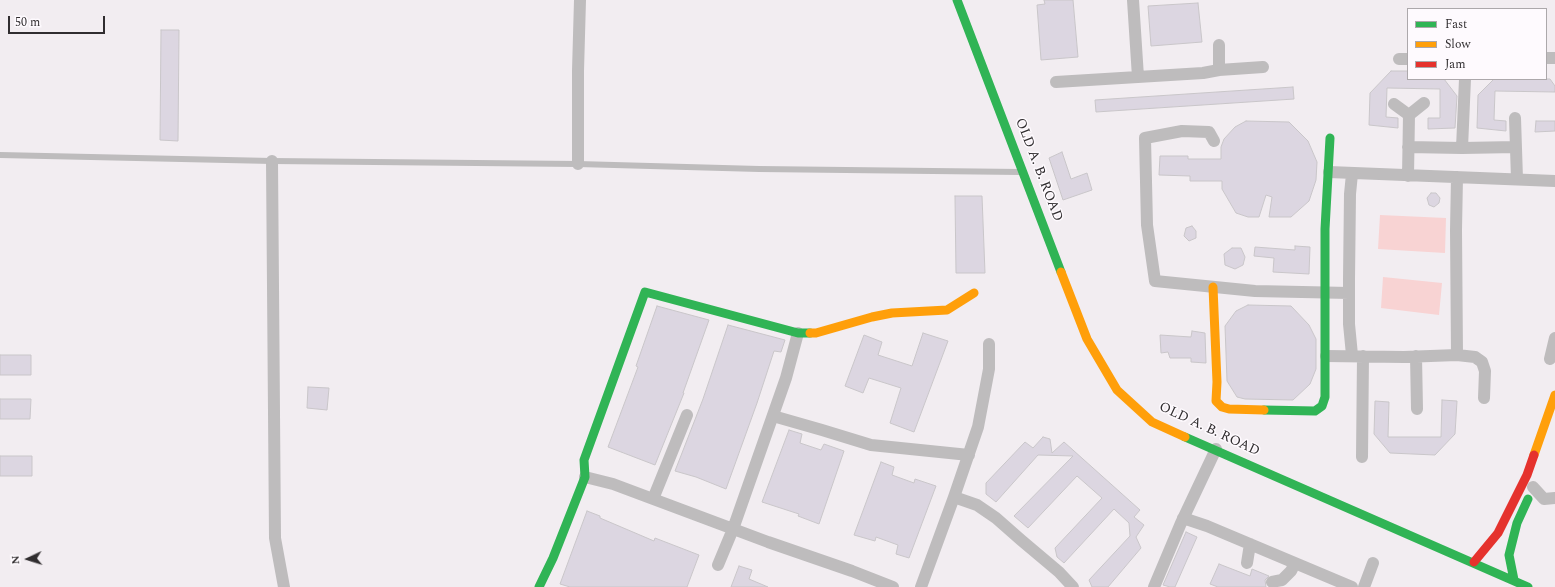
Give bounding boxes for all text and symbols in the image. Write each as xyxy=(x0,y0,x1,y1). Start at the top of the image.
scale bar xyxy=(10,8,107,34)
legend xyxy=(1407,8,1547,80)
text: 50 m xyxy=(15,13,40,32)
text: Fast xyxy=(1445,15,1467,34)
text: Slow xyxy=(1445,35,1470,54)
text: Jam xyxy=(1445,55,1466,74)
street label: OLD A. B. ROAD xyxy=(1011,116,1065,224)
street label: OLD A. B. ROAD xyxy=(1156,399,1262,461)
north arrow xyxy=(8,539,48,579)
text: N xyxy=(7,555,24,565)

